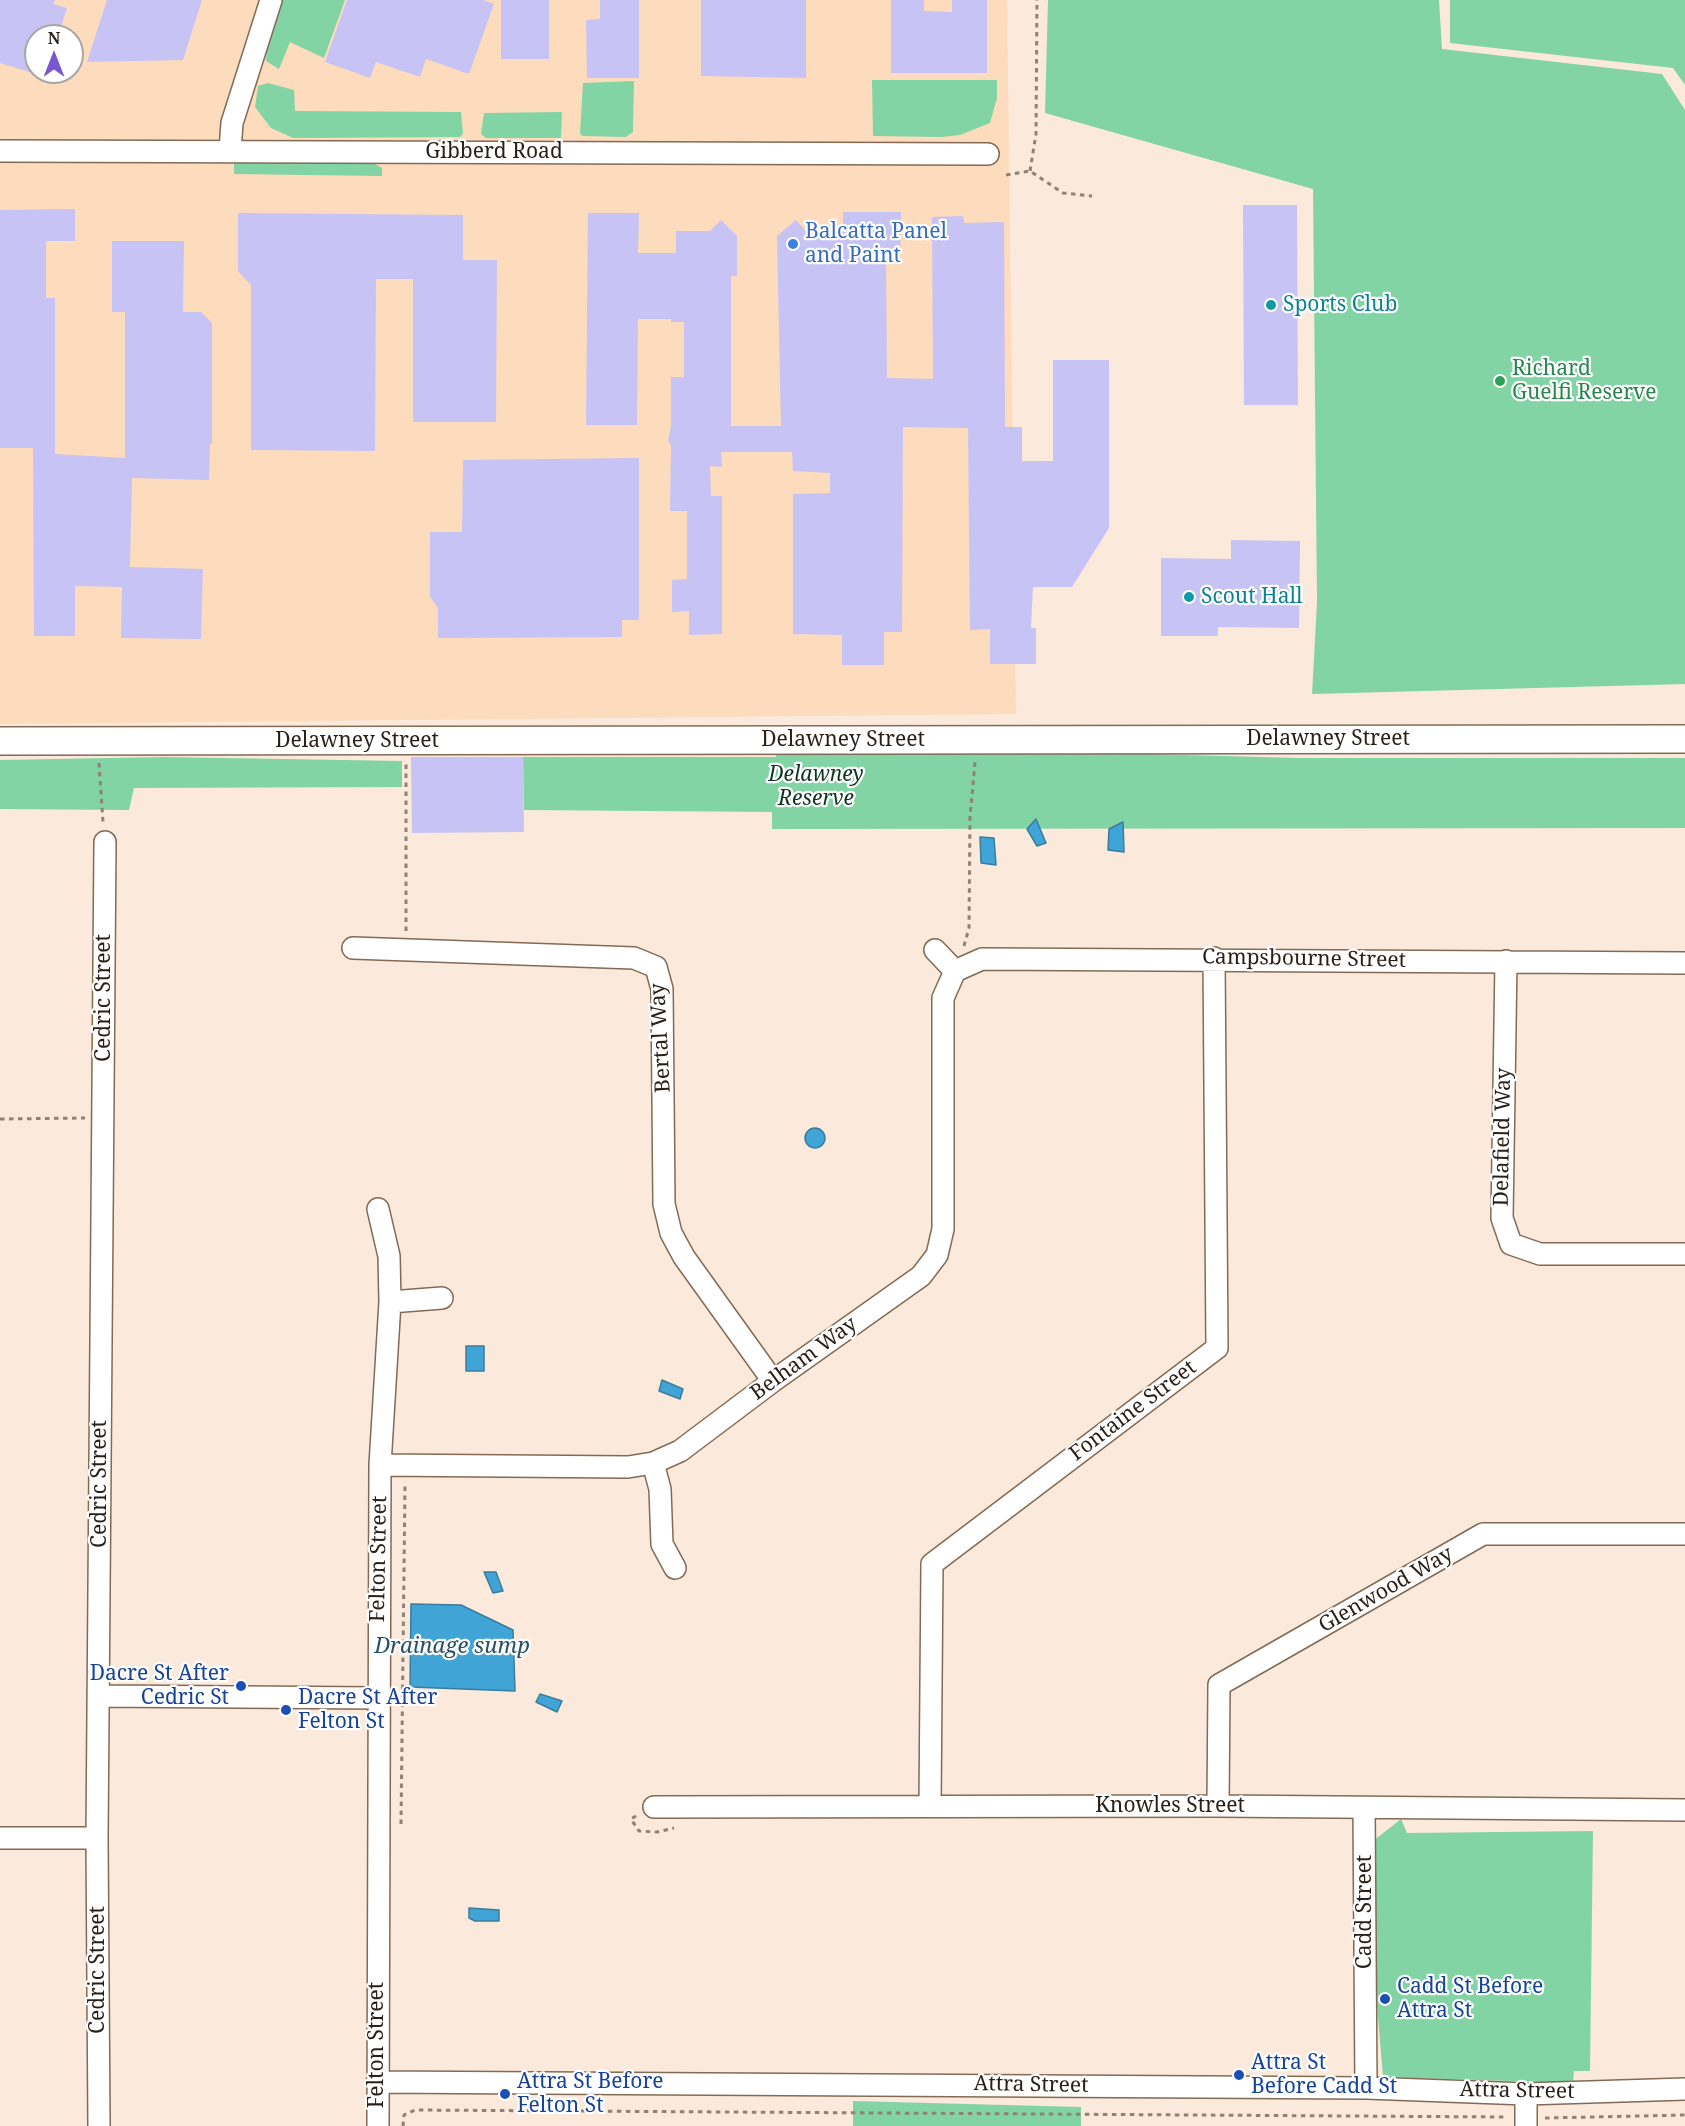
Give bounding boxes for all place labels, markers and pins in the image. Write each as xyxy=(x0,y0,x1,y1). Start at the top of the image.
place label: Balcatta Panel and Paint xyxy=(805,219,947,269)
marker: Balcatta Panel and Paint xyxy=(786,237,800,251)
place label: Sports Club xyxy=(1283,292,1397,318)
marker: Sports Club xyxy=(1264,298,1278,312)
place label: Richard Guelfi Reserve xyxy=(1512,356,1656,406)
marker: Richard Guelfi Reserve xyxy=(1493,374,1507,388)
place label: Scout Hall xyxy=(1201,584,1303,610)
marker: Scout Hall xyxy=(1182,590,1196,604)
place label: Dacre St After Cedric St xyxy=(90,1661,229,1711)
marker: Dacre St After Cedric St xyxy=(234,1679,248,1693)
place label: Dacre St After Felton St xyxy=(298,1685,437,1735)
marker: Dacre St After Felton St xyxy=(279,1703,293,1717)
place label: Cadd St Before Attra St xyxy=(1397,1974,1543,2024)
marker: Cadd St Before Attra St xyxy=(1378,1992,1392,2006)
place label: Attra St Before Cadd St xyxy=(1251,2050,1397,2100)
marker: Attra St Before Cadd St xyxy=(1232,2068,1246,2082)
place label: Attra St Before Felton St xyxy=(517,2069,664,2119)
marker: Attra St Before Felton St xyxy=(498,2087,512,2101)

